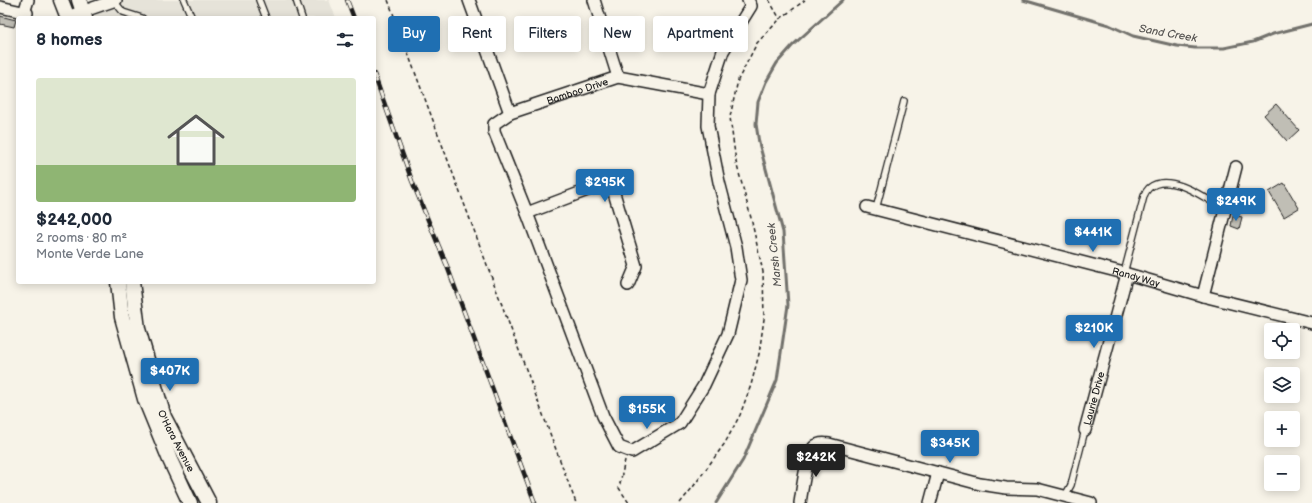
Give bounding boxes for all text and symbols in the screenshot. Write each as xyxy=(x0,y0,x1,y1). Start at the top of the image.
chip: Buy xyxy=(388,16,440,52)
chip: Rent xyxy=(448,16,506,52)
chip: Filters xyxy=(514,16,581,52)
chip: New xyxy=(589,16,645,52)
chip: Apartment xyxy=(653,16,748,52)
water label: Sand Creek xyxy=(1138,22,1199,45)
icon: filters xyxy=(334,29,356,51)
text: 8 homes xyxy=(36,30,102,50)
street label: Bamboo Drive xyxy=(545,76,610,107)
icon: home xyxy=(160,104,232,176)
pin: $295K xyxy=(577,169,633,203)
text: $295K xyxy=(585,174,625,190)
pin: $249K xyxy=(1208,188,1264,222)
text: $249K xyxy=(1216,193,1256,209)
text: $242,000 xyxy=(36,210,112,230)
pin: $441K xyxy=(1065,219,1121,253)
water label: Marsh Creek xyxy=(765,222,784,287)
text: $441K xyxy=(1074,224,1112,240)
text: 2 rooms · 80 m² xyxy=(36,230,127,246)
text: Monte Verde Lane xyxy=(36,246,144,262)
street label: Randy Way xyxy=(1111,265,1162,290)
pin: $210K xyxy=(1066,315,1122,349)
text: $210K xyxy=(1075,320,1113,336)
map controls xyxy=(1264,323,1300,491)
button: locate xyxy=(1264,323,1300,359)
pin: $407K xyxy=(142,358,198,392)
text: $407K xyxy=(150,363,190,379)
button: layers xyxy=(1264,367,1300,403)
street label: Laurie Drive xyxy=(1082,370,1107,426)
pin: $155K xyxy=(619,396,675,430)
text: $155K xyxy=(628,401,666,417)
street label: O'Hara Avenue xyxy=(155,409,197,474)
button: + xyxy=(1264,411,1300,447)
pin: $345K xyxy=(922,430,978,464)
text: $345K xyxy=(930,435,970,451)
pin: $242K xyxy=(788,444,844,478)
text: $242K xyxy=(796,449,836,465)
button: − xyxy=(1264,455,1300,491)

